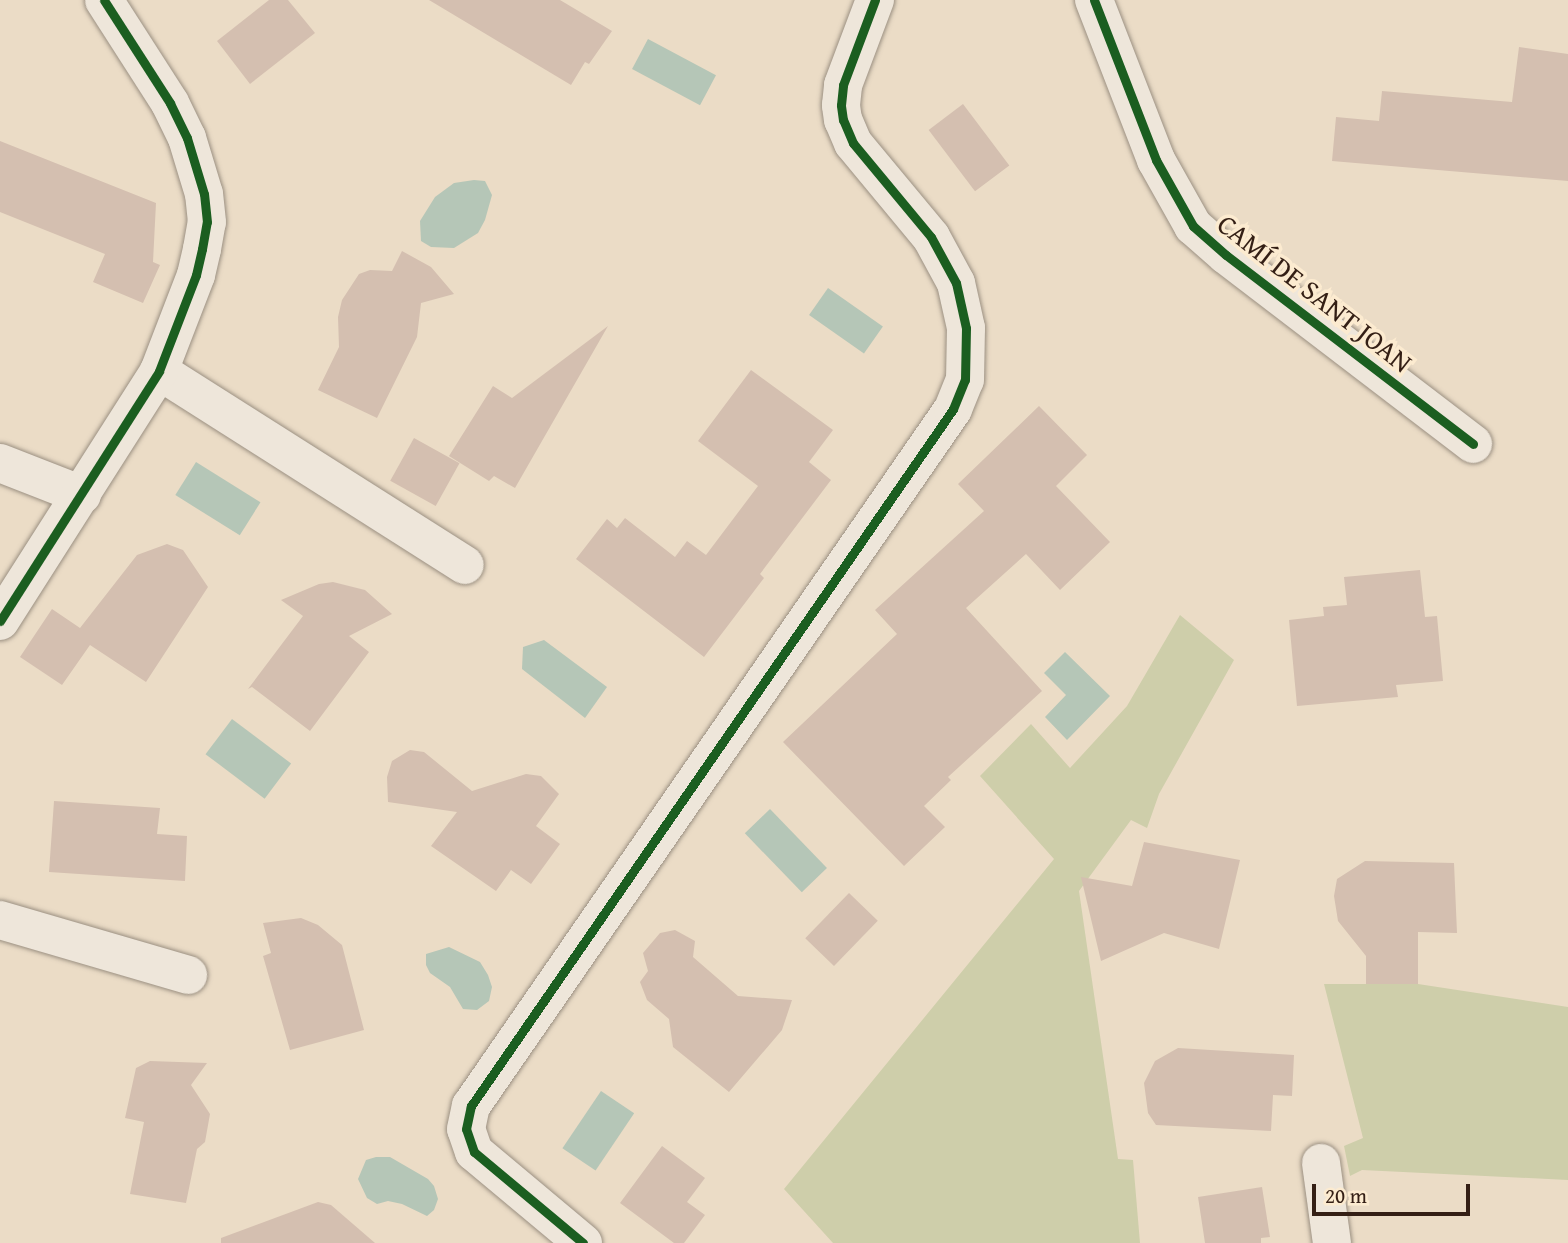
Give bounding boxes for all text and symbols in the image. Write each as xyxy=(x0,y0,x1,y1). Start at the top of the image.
street label: CAMÍ DE SANT JOAN xyxy=(1211,207,1419,379)
scale bar xyxy=(1316,1170,1474,1214)
text: 20 m xyxy=(1325,1180,1367,1211)

